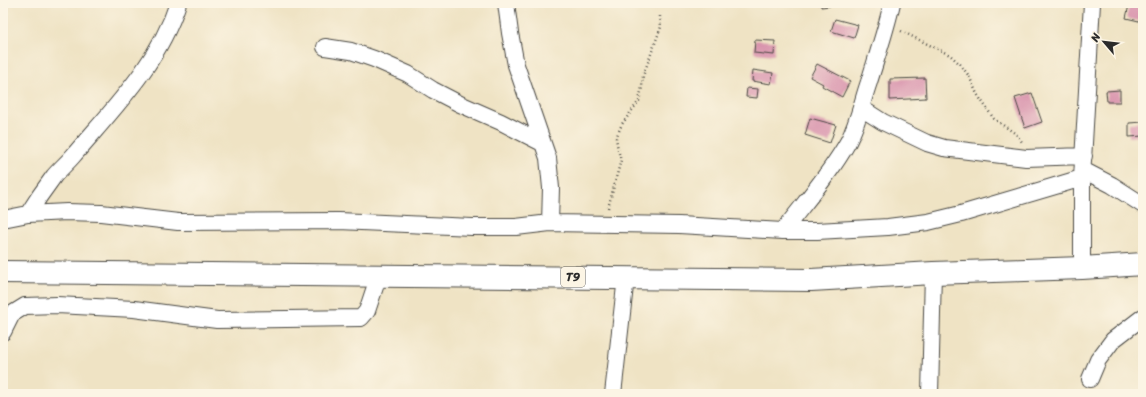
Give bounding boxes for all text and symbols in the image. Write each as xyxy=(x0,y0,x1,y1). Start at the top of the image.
north arrow xyxy=(1084,22,1124,62)
text: N xyxy=(1085,29,1106,46)
road number: T9 xyxy=(561,267,585,287)

